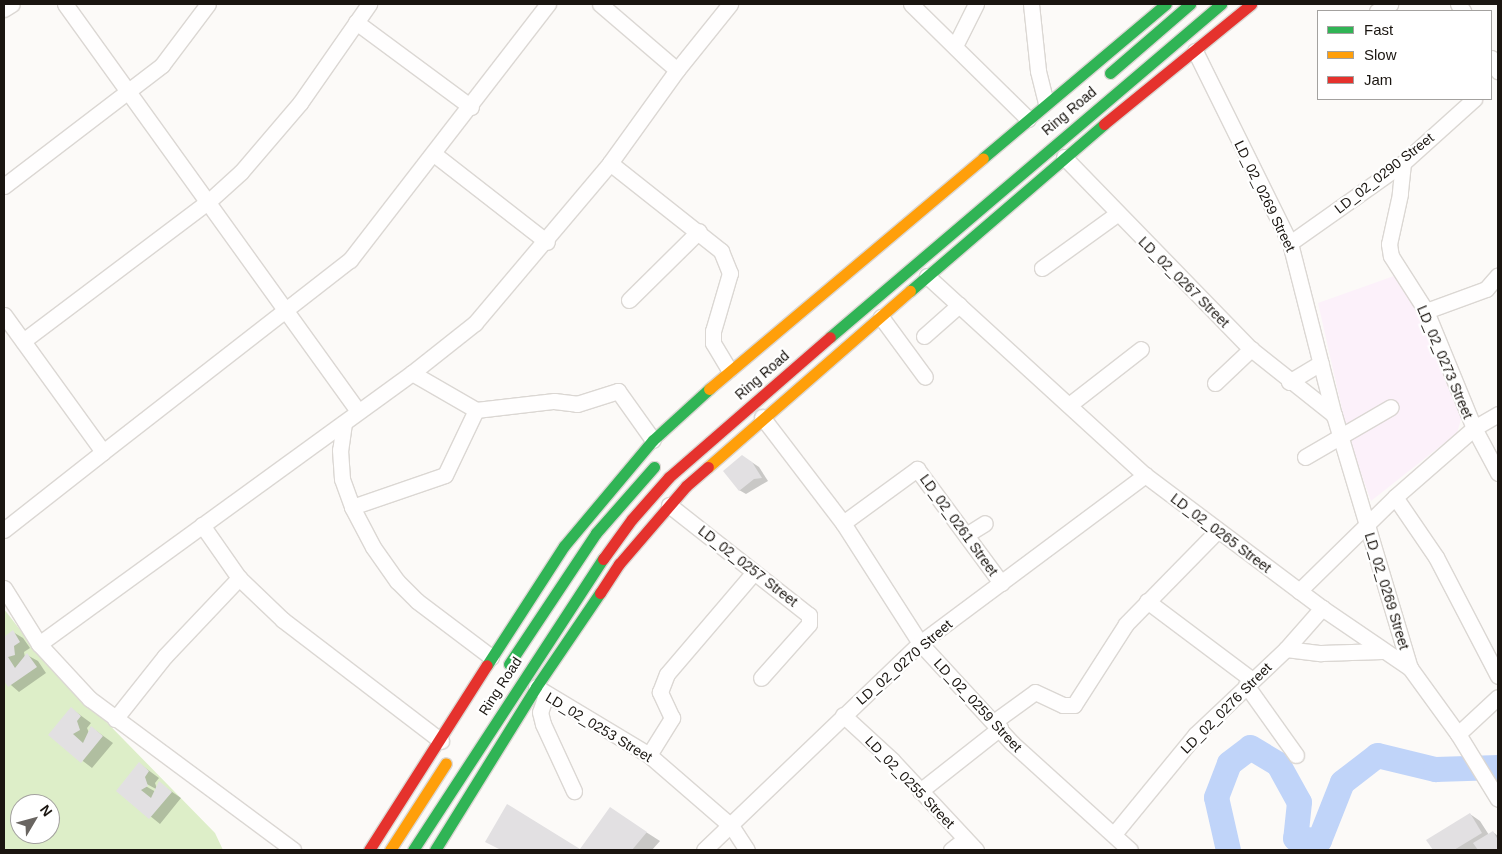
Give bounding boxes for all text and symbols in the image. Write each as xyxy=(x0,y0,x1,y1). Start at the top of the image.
legend xyxy=(1317,10,1492,100)
text: Fast xyxy=(1364,21,1393,38)
text: Slow xyxy=(1364,46,1397,63)
text: Jam xyxy=(1364,71,1392,88)
street label: Ring Road xyxy=(1038,83,1100,139)
street label: LD_02_0290 Street xyxy=(1331,129,1437,217)
street label: LD_02_0269 Street xyxy=(1231,138,1299,254)
street label: LD_02_0267 Street xyxy=(1135,233,1233,331)
street label: LD_02_0273 Street xyxy=(1414,303,1476,421)
street label: Ring Road xyxy=(732,347,792,403)
street label: LD_02_0261 Street xyxy=(917,471,1001,579)
street label: LD_02_0265 Street xyxy=(1167,490,1275,576)
street label: LD_02_0257 Street xyxy=(695,522,801,610)
street label: LD_02_0269 Street xyxy=(1361,530,1413,652)
street label: LD_02_0270 Street xyxy=(853,616,955,708)
street label: Ring Road xyxy=(475,654,525,718)
street label: LD_02_0259 Street xyxy=(930,655,1026,755)
street label: LD_02_0276 Street xyxy=(1177,659,1275,757)
street label: LD_02_0253 Street xyxy=(543,689,655,765)
street label: LD_02_0255 Street xyxy=(862,732,958,832)
north arrow xyxy=(10,794,60,844)
text: N xyxy=(37,802,56,819)

